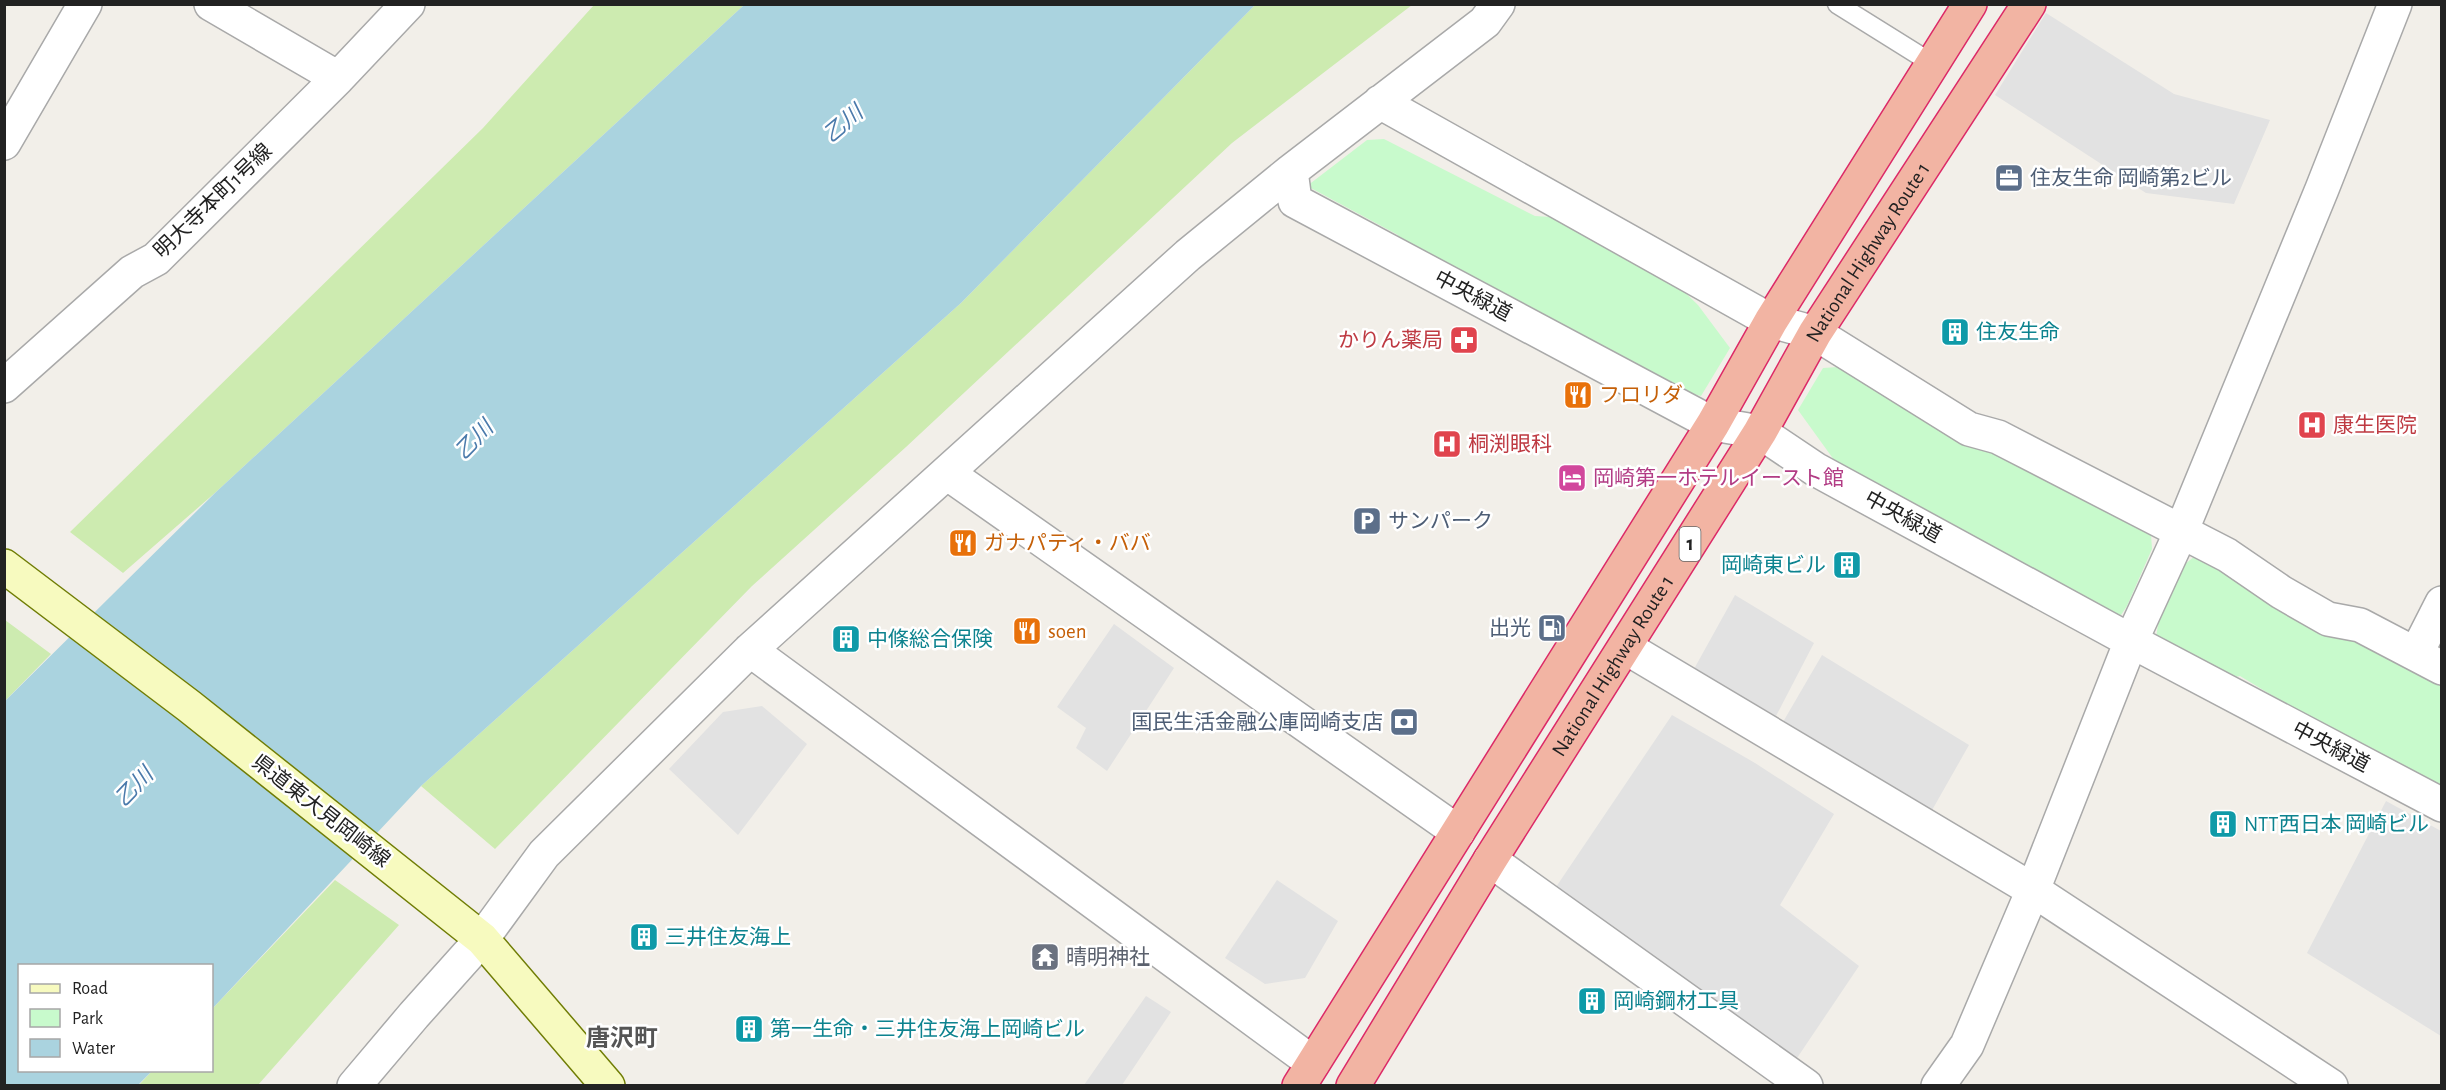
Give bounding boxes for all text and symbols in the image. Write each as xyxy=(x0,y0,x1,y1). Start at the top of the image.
water label: 乙川 xyxy=(819,100,868,147)
street label: 明大寺本町1号線 xyxy=(150,139,276,262)
street label: National Highway Route 1 xyxy=(1802,159,1933,345)
office icon: 住友生命 岡崎第2ビル xyxy=(1993,162,2025,194)
place label: 住友生命 岡崎第2ビル xyxy=(2030,167,2232,189)
street label: 中央緑道 xyxy=(1431,266,1515,325)
building icon: 住友生命 xyxy=(1939,316,1971,348)
place label: 住友生命 xyxy=(1976,321,2060,343)
pharmacy icon: かりん薬局 xyxy=(1448,324,1480,356)
place label: かりん薬局 xyxy=(1338,329,1443,351)
restaurant icon: フロリダ xyxy=(1562,379,1594,411)
place label: フロリダ xyxy=(1599,384,1683,406)
hospital icon: 康生医院 xyxy=(2296,409,2328,441)
place label: 康生医院 xyxy=(2333,414,2417,436)
water label: 乙川 xyxy=(451,415,499,463)
hospital icon: 桐渕眼科 xyxy=(1431,428,1463,460)
place label: 桐渕眼科 xyxy=(1468,433,1552,455)
hotel icon: 岡崎第一ホテルイースト館 xyxy=(1556,462,1588,494)
place label: 岡崎第一ホテルイースト館 xyxy=(1593,467,1844,489)
street label: 中央緑道 xyxy=(1861,487,1945,547)
parking icon: サンパーク xyxy=(1351,505,1383,537)
place label: サンパーク xyxy=(1388,510,1493,532)
restaurant icon: ガナパティ・ババ xyxy=(947,527,979,559)
road number: 1 xyxy=(1680,527,1700,561)
place label: ガナパティ・ババ xyxy=(984,532,1151,554)
building icon: 岡崎東ビル xyxy=(1831,549,1863,581)
place label: 岡崎東ビル xyxy=(1721,554,1826,576)
street label: National Highway Route 1 xyxy=(1548,572,1677,760)
fuel station icon: 出光 xyxy=(1536,612,1568,644)
restaurant icon: soen xyxy=(1011,615,1043,647)
place label: 出光 xyxy=(1489,617,1531,639)
place label: soen xyxy=(1048,621,1087,642)
building icon: 中條総合保険 xyxy=(830,623,862,655)
place label: 中條総合保険 xyxy=(867,628,993,650)
bank icon: 国民生活金融公庫岡崎支店 xyxy=(1388,706,1420,738)
place label: 国民生活金融公庫岡崎支店 xyxy=(1131,711,1383,733)
street label: 中央緑道 xyxy=(2289,717,2373,776)
street label: 県道東大見岡崎線 xyxy=(248,750,394,871)
water label: 乙川 xyxy=(111,762,159,810)
building icon: NTT西日本 岡崎ビル xyxy=(2207,808,2239,840)
place label: NTT西日本 岡崎ビル xyxy=(2244,813,2429,835)
building icon: 三井住友海上 xyxy=(628,921,660,953)
place label: 三井住友海上 xyxy=(665,926,791,948)
temple icon: 晴明神社 xyxy=(1029,941,1061,973)
place label: 晴明神社 xyxy=(1066,946,1150,968)
legend xyxy=(18,964,213,1072)
text: Road xyxy=(72,980,108,998)
building icon: 岡崎鋼材工具 xyxy=(1576,985,1608,1017)
place label: 岡崎鋼材工具 xyxy=(1613,990,1739,1012)
text: Park xyxy=(72,1010,104,1028)
building icon: 第一生命・三井住友海上岡崎ビル xyxy=(733,1013,765,1045)
place label: 第一生命・三井住友海上岡崎ビル xyxy=(770,1018,1085,1040)
district label: 唐沢町 xyxy=(586,1025,658,1051)
text: Water xyxy=(72,1040,115,1058)

